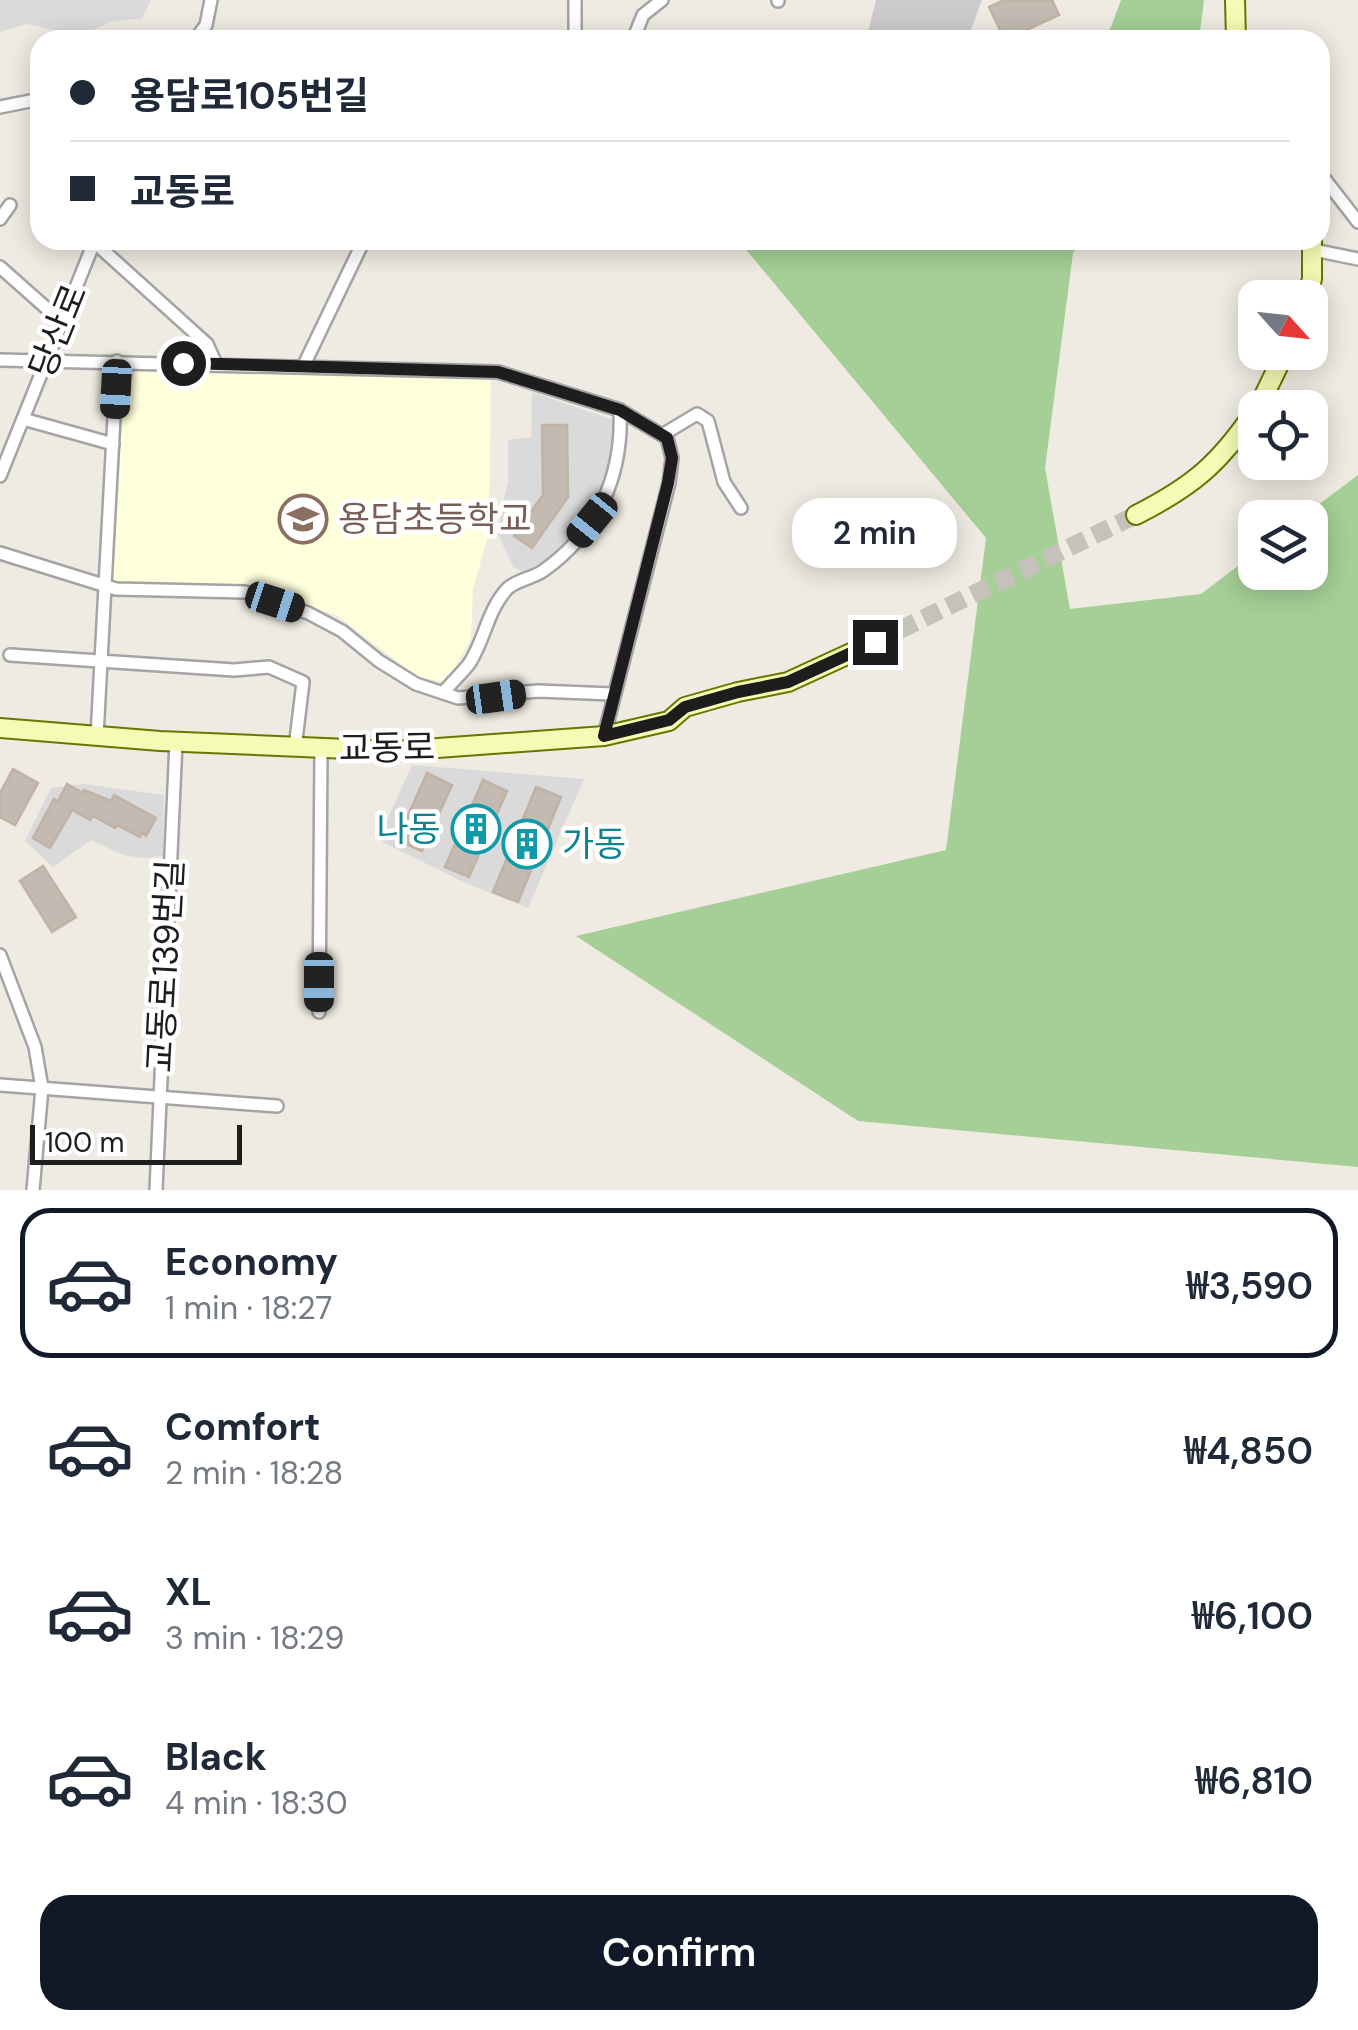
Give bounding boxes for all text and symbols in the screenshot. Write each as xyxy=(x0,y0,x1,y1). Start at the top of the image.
text: 용담로105번길 xyxy=(130,71,369,121)
text: 교동로 xyxy=(130,167,235,217)
street label: 당산로 xyxy=(19,278,97,384)
north arrow xyxy=(1238,280,1328,370)
map controls xyxy=(1238,280,1328,590)
route start xyxy=(161,341,206,386)
car xyxy=(99,358,133,420)
button: locate xyxy=(1238,390,1328,480)
car xyxy=(561,487,623,553)
school or university icon: 용담초등학교 xyxy=(277,493,329,545)
place label: 용담초등학교 xyxy=(338,496,531,542)
callout: 2 min xyxy=(792,497,958,567)
button: layers xyxy=(1238,500,1328,590)
text: 2 min xyxy=(833,512,916,554)
car xyxy=(242,578,308,626)
route end xyxy=(853,620,898,665)
car xyxy=(464,678,528,716)
street label: 교동로 xyxy=(338,724,436,772)
building icon: 나동 xyxy=(450,803,502,855)
place label: 나동 xyxy=(377,806,441,852)
building icon: 가동 xyxy=(501,818,553,870)
place label: 가동 xyxy=(562,821,626,867)
street label: 교동로139번길 xyxy=(136,858,194,1074)
car xyxy=(304,952,334,1012)
scale bar xyxy=(30,1120,242,1164)
text: 100 m xyxy=(45,1124,124,1161)
text: Economy xyxy=(165,1237,338,1287)
icon: car xyxy=(45,1238,135,1328)
text: ₩3,590 xyxy=(1186,1261,1313,1311)
text: 1 min · 18:27 xyxy=(165,1287,332,1329)
text: Comfort xyxy=(165,1402,321,1452)
icon: car xyxy=(45,1403,135,1493)
text: ₩4,850 xyxy=(1184,1426,1313,1476)
text: 2 min · 18:28 xyxy=(165,1452,343,1494)
text: XL xyxy=(165,1567,212,1617)
icon: car xyxy=(45,1568,135,1658)
text: ₩6,100 xyxy=(1192,1591,1313,1641)
text: 3 min · 18:29 xyxy=(165,1617,344,1659)
text: Black xyxy=(165,1732,267,1782)
icon: car xyxy=(45,1733,135,1823)
text: ₩6,810 xyxy=(1196,1756,1313,1806)
text: 4 min · 18:30 xyxy=(165,1782,348,1824)
button: Confirm xyxy=(40,1895,1318,2010)

